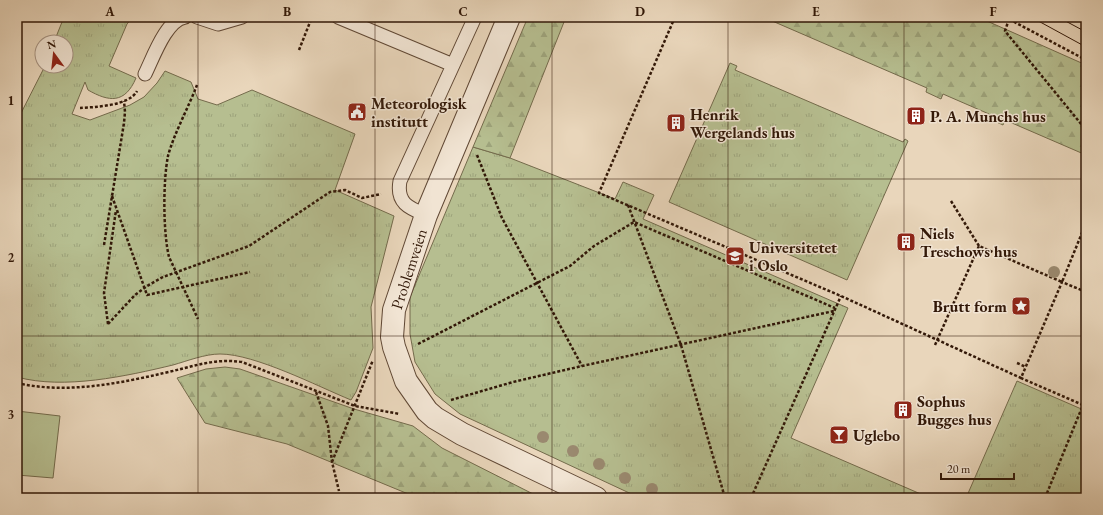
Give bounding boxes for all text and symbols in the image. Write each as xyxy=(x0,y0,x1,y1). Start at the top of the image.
text: A xyxy=(104,3,115,20)
text: B xyxy=(283,3,291,20)
text: C xyxy=(458,3,468,20)
text: D xyxy=(635,3,645,20)
text: E xyxy=(812,3,820,20)
text: F xyxy=(989,3,997,20)
north arrow xyxy=(34,34,74,74)
text: N xyxy=(45,36,58,52)
text: 1 xyxy=(8,92,15,109)
place label: Meteorologisk institutt xyxy=(371,93,467,132)
public building icon: Meteorologisk institutt xyxy=(346,101,368,123)
place label: Henrik Wergelands hus xyxy=(690,104,795,143)
building icon: P. A. Munchs hus xyxy=(905,105,927,127)
place label: P. A. Munchs hus xyxy=(930,106,1046,127)
building icon: Henrik Wergelands hus xyxy=(665,112,687,134)
place label: Niels Treschows hus xyxy=(920,223,1017,262)
street label: Problemveien xyxy=(386,225,432,312)
building icon: Niels Treschows hus xyxy=(895,231,917,253)
place label: Universitetet i Oslo xyxy=(749,237,837,276)
school or university icon: Universitetet i Oslo xyxy=(724,245,746,267)
text: 2 xyxy=(8,249,15,266)
place icon: Brutt form xyxy=(1010,295,1032,317)
place label: Brutt form xyxy=(933,296,1007,317)
place label: Sophus Bugges hus xyxy=(917,391,992,430)
building icon: Sophus Bugges hus xyxy=(892,399,914,421)
text: 3 xyxy=(8,406,15,423)
bar icon: Uglebo xyxy=(828,424,850,446)
place label: Uglebo xyxy=(853,425,900,446)
scale bar xyxy=(941,455,1014,481)
text: 20 m xyxy=(947,461,971,477)

